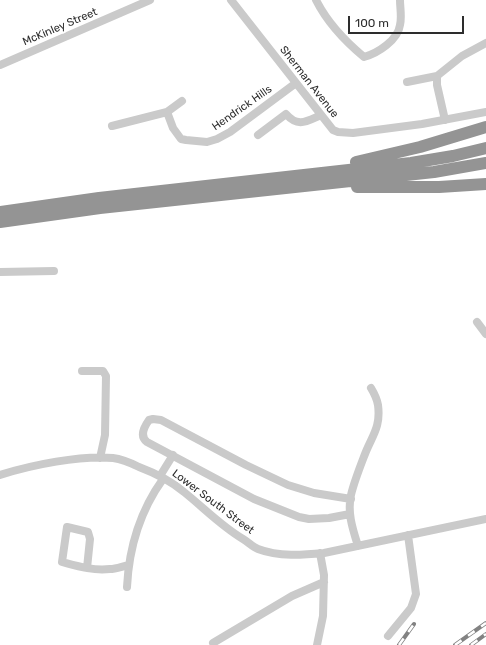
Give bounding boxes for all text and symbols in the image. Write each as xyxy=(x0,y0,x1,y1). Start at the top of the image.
street label: McKinley Street xyxy=(21,5,99,49)
scale bar xyxy=(350,8,466,34)
text: 100 m xyxy=(355,16,389,30)
street label: Sherman Avenue xyxy=(277,43,341,121)
street label: Hendrick Hills xyxy=(210,83,274,133)
street label: Lower South Street xyxy=(169,467,257,537)

